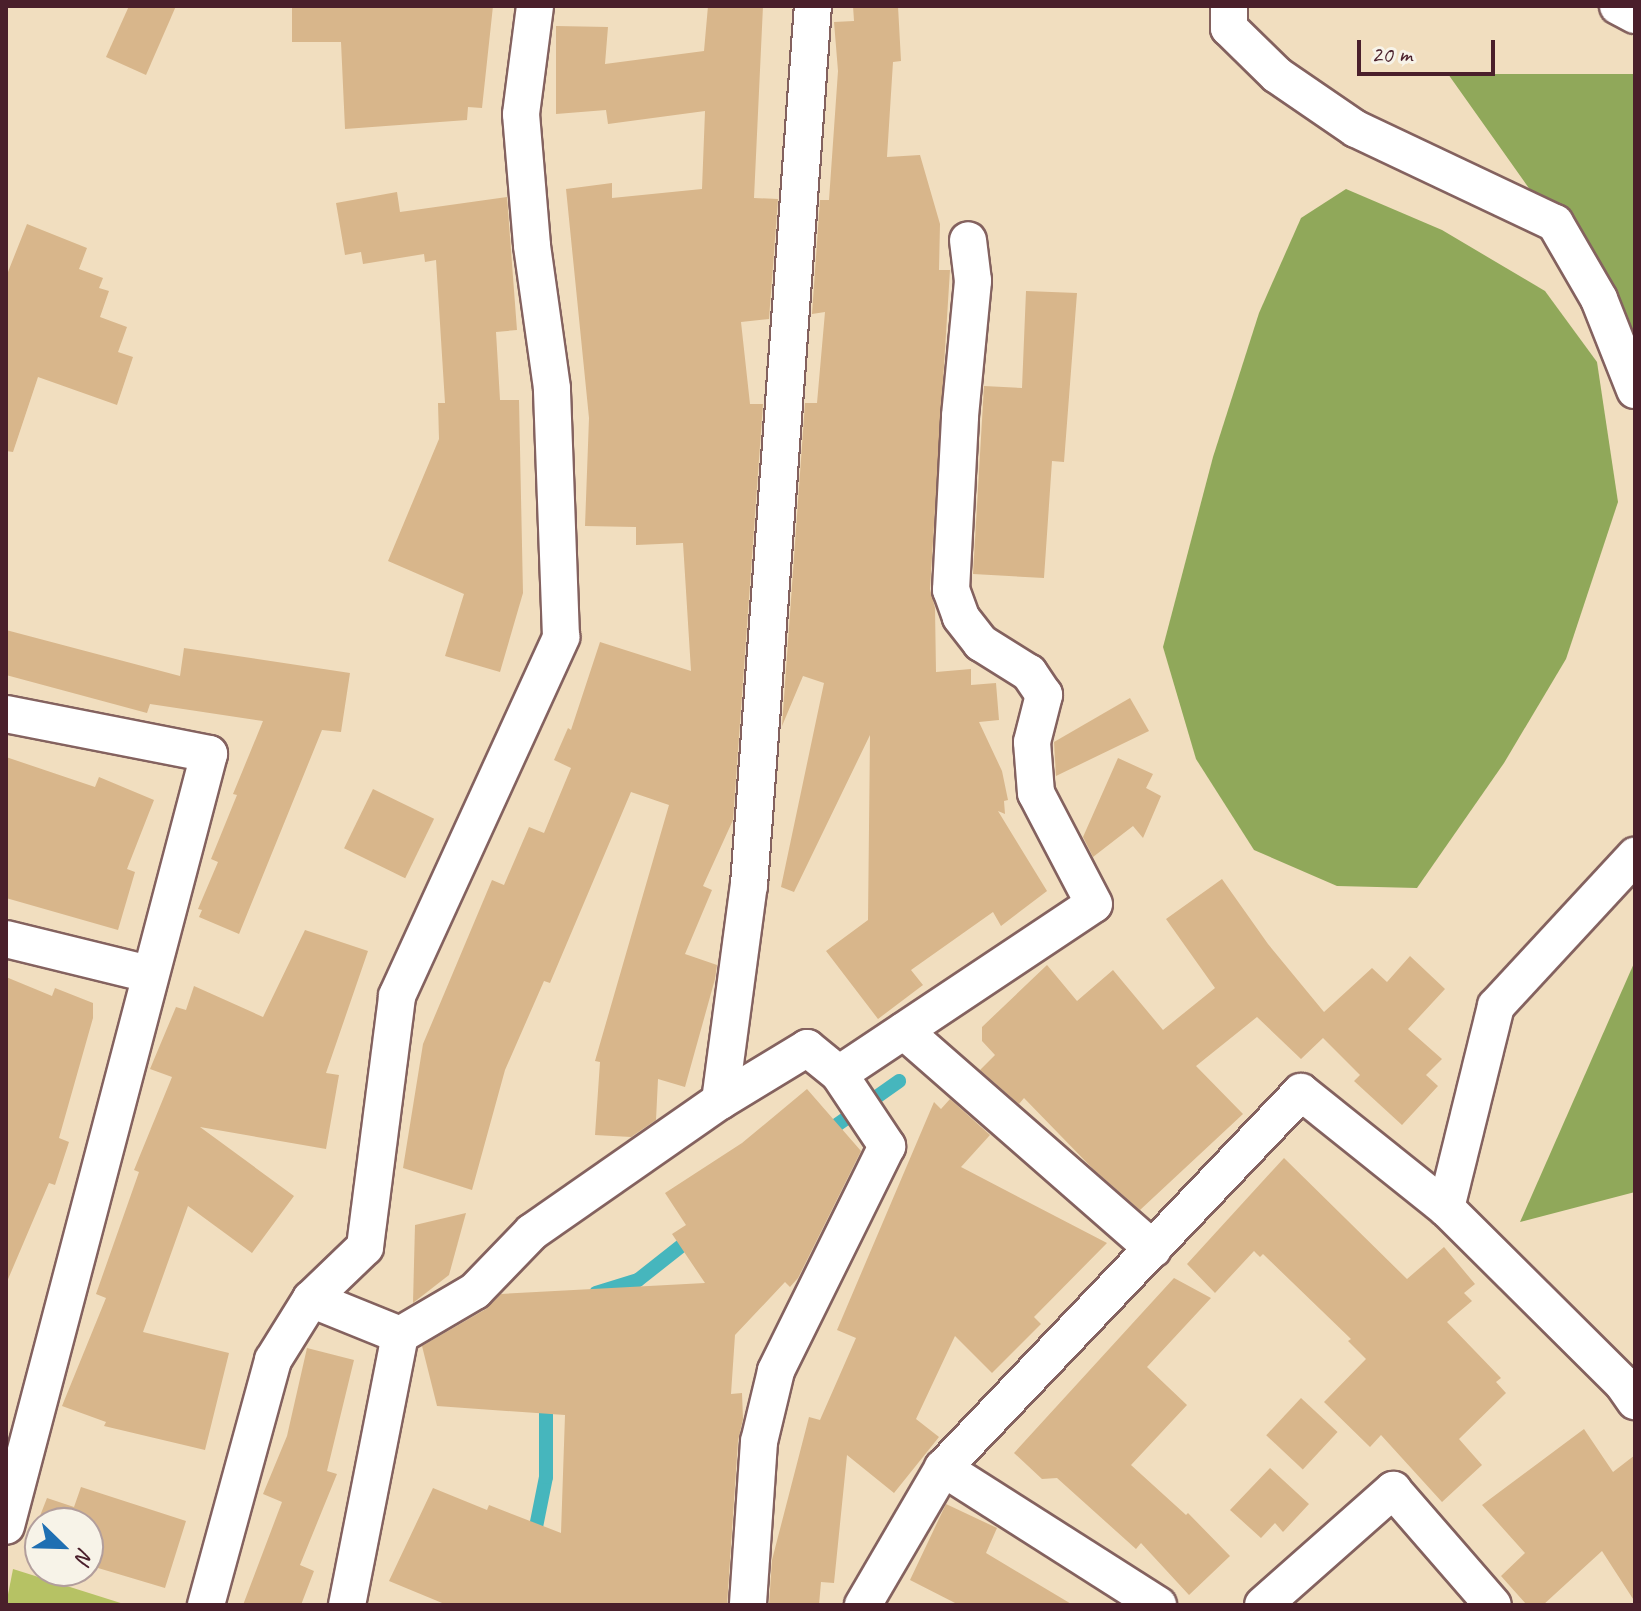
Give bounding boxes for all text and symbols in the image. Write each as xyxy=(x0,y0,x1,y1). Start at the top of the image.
scale bar xyxy=(1361,24,1499,74)
text: 20 m xyxy=(1371,39,1412,69)
north arrow xyxy=(24,1507,104,1587)
text: N xyxy=(69,1544,100,1567)

